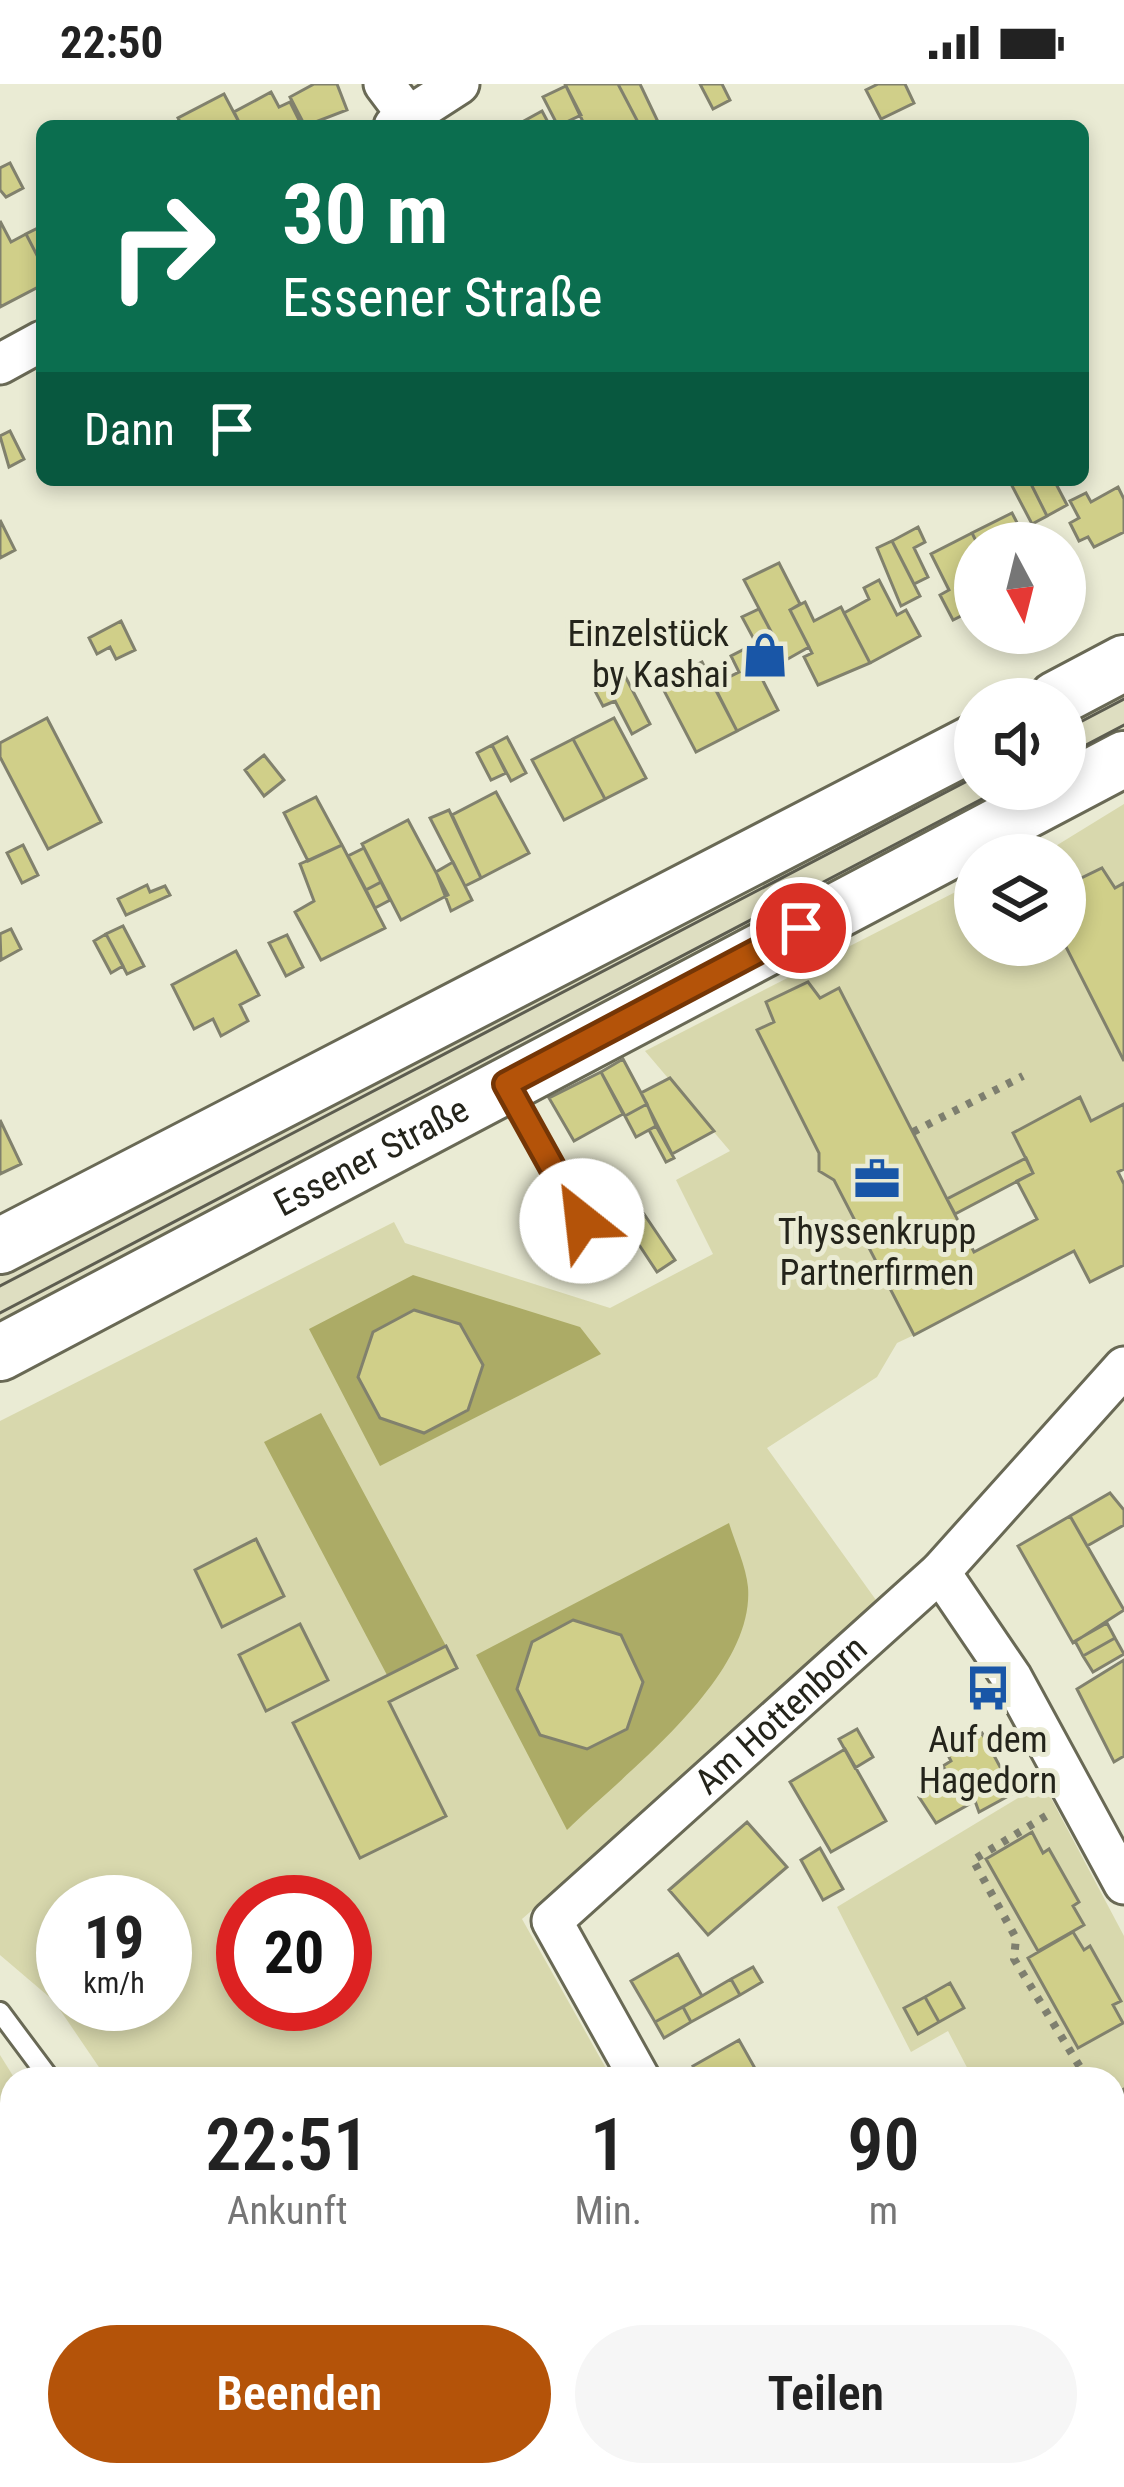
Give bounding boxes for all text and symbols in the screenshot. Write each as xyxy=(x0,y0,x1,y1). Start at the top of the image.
text: 22:50 xyxy=(60,16,163,69)
text: 30 m xyxy=(282,165,449,264)
icon: right xyxy=(84,168,240,324)
text: Essener Straße xyxy=(282,266,602,329)
icon: arrive xyxy=(199,396,265,462)
text: Dann xyxy=(84,403,175,456)
north arrow xyxy=(954,522,1086,654)
map controls xyxy=(954,522,1086,966)
place label: Einzelstück by Kashai xyxy=(567,613,729,696)
shop icon: Einzelstück by Kashai xyxy=(740,630,790,680)
button: sound xyxy=(954,678,1086,810)
button: layers xyxy=(954,834,1086,966)
pin xyxy=(750,877,852,979)
icon: arrive xyxy=(768,895,834,961)
street label: Essener Straße xyxy=(267,1088,476,1225)
office icon: Thyssenkrupp Partnerfirmen xyxy=(852,1154,902,1204)
position arrow xyxy=(519,1158,645,1284)
place label: Thyssenkrupp Partnerfirmen xyxy=(778,1211,976,1294)
street label: Am Hottenborn xyxy=(687,1627,876,1803)
bus stop icon: Auf dem Hagedorn xyxy=(963,1663,1013,1713)
place label: Auf dem Hagedorn xyxy=(919,1719,1057,1802)
speed limit sign: 20 xyxy=(216,1875,372,2031)
text: 19 xyxy=(84,1902,144,1973)
text: km/h xyxy=(83,1965,145,2000)
text: 22:51 xyxy=(205,2103,369,2188)
text: 1 xyxy=(590,2103,626,2188)
text: 90 xyxy=(847,2103,920,2188)
text: Ankunft xyxy=(227,2188,348,2234)
text: Min. xyxy=(574,2188,642,2234)
text: m xyxy=(869,2188,898,2234)
button: Beenden xyxy=(48,2325,551,2463)
button: Teilen xyxy=(575,2325,1077,2463)

